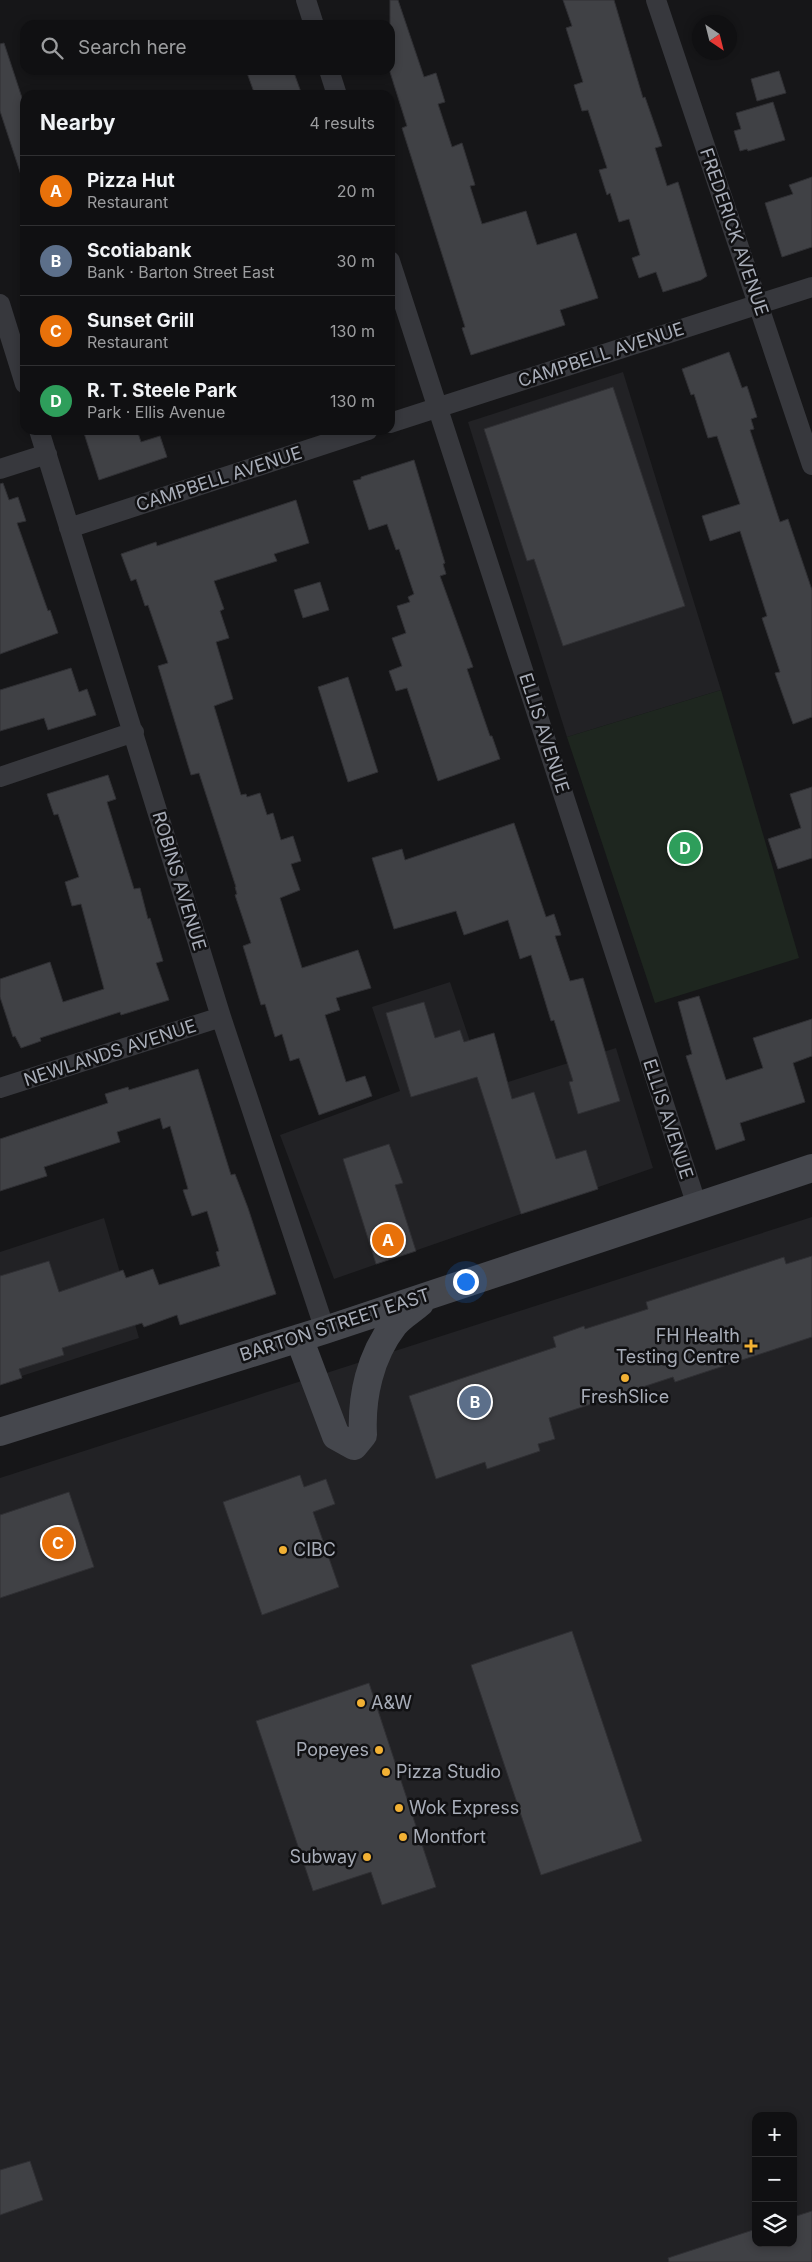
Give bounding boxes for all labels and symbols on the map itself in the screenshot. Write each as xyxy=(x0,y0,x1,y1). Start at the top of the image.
north arrow xyxy=(692,15,737,60)
street label: FREDERICK AVENUE xyxy=(696,145,773,318)
street label: CAMPBELL AVENUE xyxy=(515,318,686,391)
street label: CAMPBELL AVENUE xyxy=(133,442,304,515)
street label: ELLIS AVENUE xyxy=(515,670,574,795)
street label: ROBINS AVENUE xyxy=(148,809,211,953)
pin: D xyxy=(669,829,701,867)
street label: NEWLANDS AVENUE xyxy=(21,1015,199,1090)
street label: ELLIS AVENUE xyxy=(639,1056,698,1181)
pin: A xyxy=(372,1221,404,1259)
your location xyxy=(453,1269,479,1295)
street label: BARTON STREET EAST xyxy=(237,1284,433,1365)
place label: FH Health Testing Centre xyxy=(616,1325,740,1367)
marker: FH Health Testing Centre xyxy=(744,1339,758,1353)
marker: FreshSlice xyxy=(619,1372,631,1384)
pin: B xyxy=(459,1383,491,1421)
place label: FreshSlice xyxy=(581,1386,669,1407)
pin: C xyxy=(42,1524,74,1562)
place label: CIBC xyxy=(293,1539,336,1560)
marker: CIBC xyxy=(277,1544,289,1556)
place label: A&W xyxy=(371,1692,412,1713)
marker: A&W xyxy=(355,1697,367,1709)
place label: Popeyes xyxy=(296,1739,369,1760)
marker: Popeyes xyxy=(373,1744,385,1756)
place label: Pizza Studio xyxy=(396,1761,501,1782)
marker: Pizza Studio xyxy=(380,1766,392,1778)
place label: Wok Express xyxy=(409,1797,519,1818)
marker: Wok Express xyxy=(393,1802,405,1814)
place label: Montfort xyxy=(413,1826,486,1847)
marker: Montfort xyxy=(397,1831,409,1843)
place label: Subway xyxy=(289,1846,357,1867)
marker: Subway xyxy=(361,1851,373,1863)

